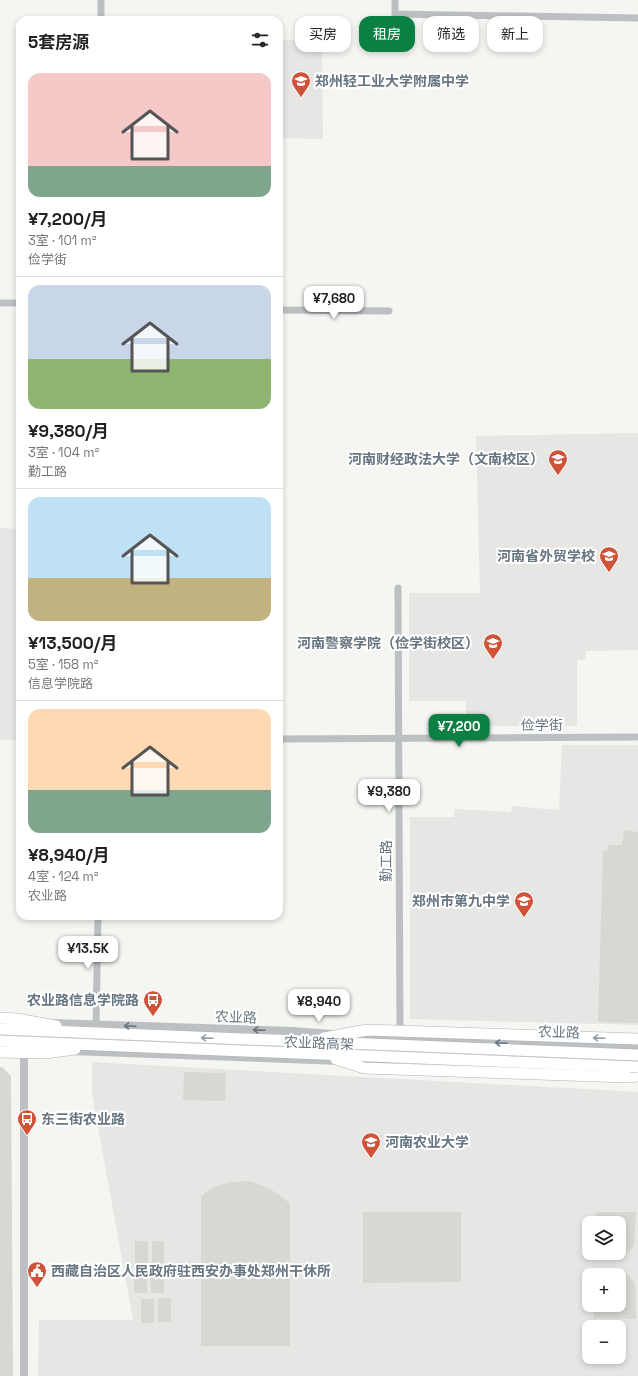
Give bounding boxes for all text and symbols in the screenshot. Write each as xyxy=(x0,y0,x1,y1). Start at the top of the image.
chip: 买房 xyxy=(295,16,351,52)
chip: 租房 xyxy=(359,16,415,52)
chip: 筛选 xyxy=(423,16,479,52)
chip: 新上 xyxy=(487,16,543,52)
icon: filters xyxy=(249,29,271,51)
text: 5套房源 xyxy=(28,31,89,53)
school or university icon: 郑州轻工业大学附属中学 xyxy=(290,70,312,98)
place label: 郑州轻工业大学附属中学 xyxy=(315,72,469,90)
icon: home xyxy=(114,99,186,171)
text: ¥7,200/月 xyxy=(28,208,108,230)
text: 3室 · 101 m² xyxy=(28,232,96,249)
text: 俭学街 xyxy=(28,251,67,268)
pin: ¥7,680 xyxy=(301,286,367,320)
text: ¥7,680 xyxy=(313,290,355,307)
icon: home xyxy=(114,311,186,383)
text: ¥9,380/月 xyxy=(28,420,109,442)
text: 3室 · 104 m² xyxy=(28,444,99,461)
school or university icon: 河南财经政法大学（文南校区） xyxy=(547,448,569,476)
place label: 河南财经政法大学（文南校区） xyxy=(348,450,544,468)
text: 勤工路 xyxy=(28,463,67,480)
icon: home xyxy=(114,523,186,595)
school or university icon: 河南省外贸学校 xyxy=(598,545,620,573)
place label: 河南省外贸学校 xyxy=(497,547,595,565)
text: ¥13,500/月 xyxy=(28,632,117,654)
school or university icon: 河南警察学院（俭学街校区） xyxy=(482,632,504,660)
place label: 河南警察学院（俭学街校区） xyxy=(297,634,479,652)
text: 5室 · 158 m² xyxy=(28,656,99,673)
text: 信息学院路 xyxy=(28,675,93,692)
pin: ¥7,200 xyxy=(426,714,492,748)
street label: 俭学街 xyxy=(521,716,563,734)
text: ¥7,200 xyxy=(438,718,480,735)
icon: home xyxy=(114,735,186,807)
pin: ¥9,380 xyxy=(356,779,422,813)
text: ¥9,380 xyxy=(367,783,411,800)
street label: 勤工路 xyxy=(377,840,395,882)
text: ¥8,940/月 xyxy=(28,844,110,866)
text: 4室 · 124 m² xyxy=(28,868,99,885)
text: 农业路 xyxy=(28,887,67,904)
school or university icon: 郑州市第九中学 xyxy=(513,890,535,918)
place label: 郑州市第九中学 xyxy=(412,892,510,910)
pin: ¥13.5K xyxy=(55,936,121,970)
text: ¥13.5K xyxy=(67,940,109,957)
bus stop icon: 农业路信息学院路 xyxy=(142,989,164,1017)
pin: ¥8,940 xyxy=(286,989,352,1023)
place label: 农业路信息学院路 xyxy=(27,991,139,1009)
text: ¥8,940 xyxy=(297,993,341,1010)
street label: 农业路 xyxy=(215,1007,257,1027)
one-way arrow xyxy=(124,1022,137,1030)
street label: 农业路 xyxy=(538,1022,580,1042)
one-way arrow xyxy=(253,1027,266,1034)
street label: 农业路高架 xyxy=(284,1033,354,1053)
one-way arrow xyxy=(201,1034,214,1042)
one-way arrow xyxy=(593,1034,606,1042)
one-way arrow xyxy=(495,1039,508,1046)
bus stop icon: 东三街农业路 xyxy=(16,1108,38,1136)
place label: 东三街农业路 xyxy=(41,1110,125,1128)
school or university icon: 河南农业大学 xyxy=(360,1131,382,1159)
place label: 河南农业大学 xyxy=(385,1133,469,1151)
map controls xyxy=(582,1216,626,1364)
button: layers xyxy=(582,1216,626,1260)
public building icon: 西藏自治区人民政府驻西安办事处郑州干休所 xyxy=(26,1260,48,1288)
place label: 西藏自治区人民政府驻西安办事处郑州干休所 xyxy=(51,1262,331,1280)
button: + xyxy=(582,1268,626,1312)
button: − xyxy=(582,1320,626,1364)

